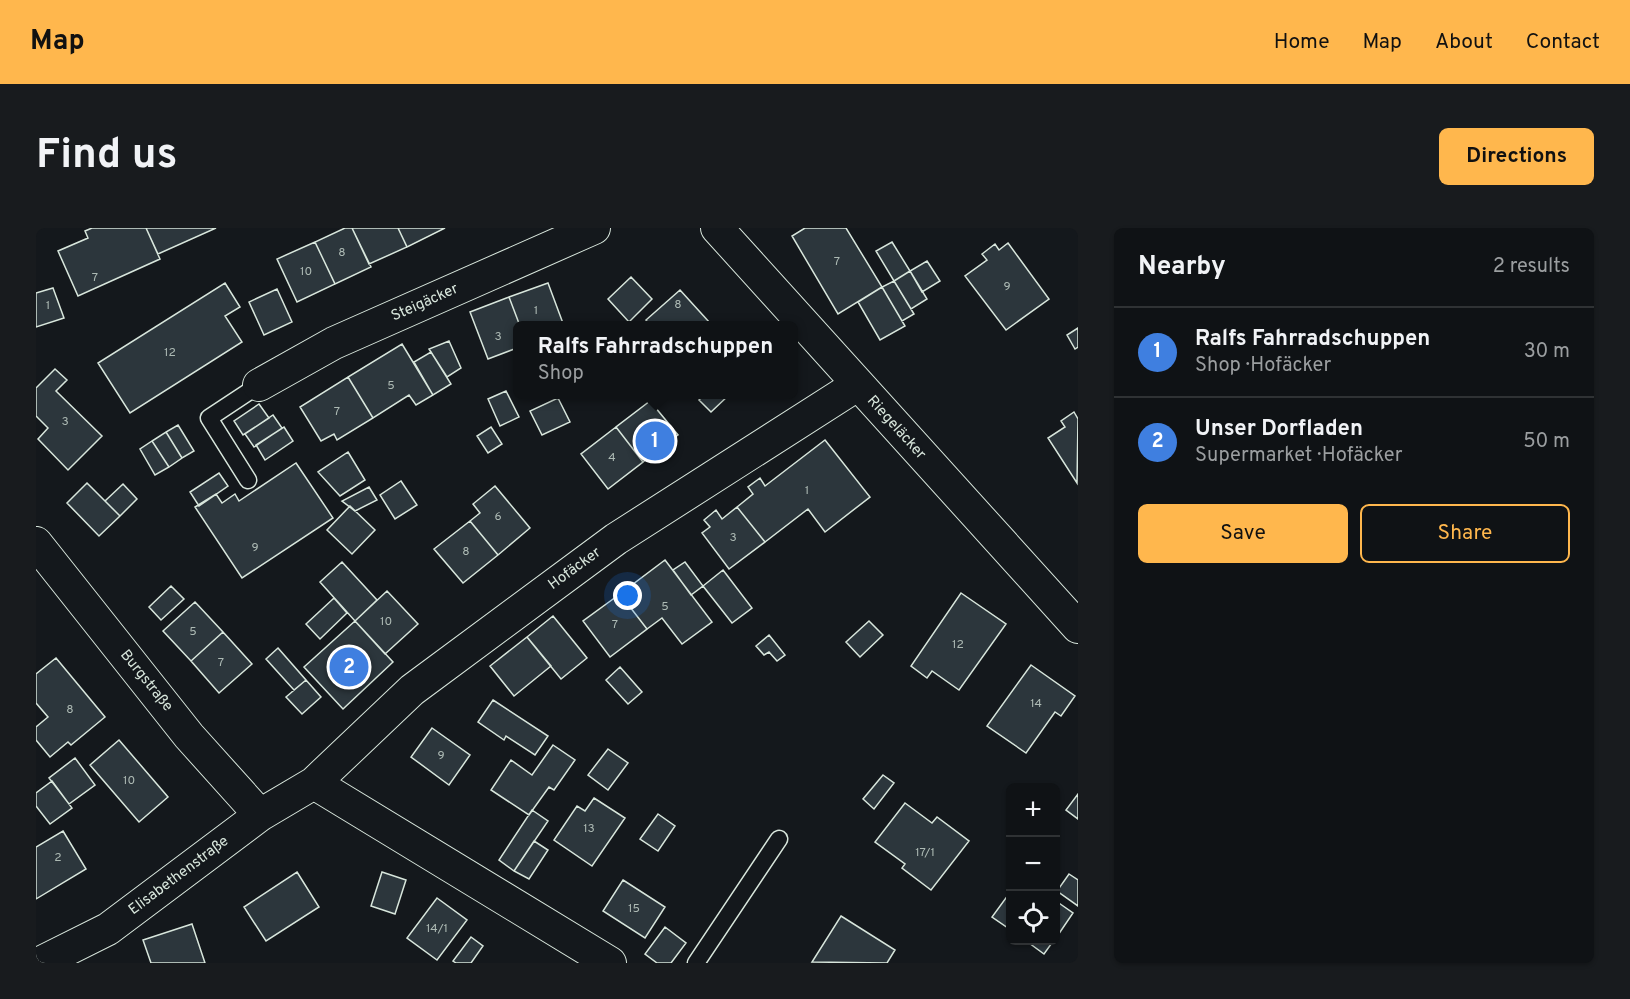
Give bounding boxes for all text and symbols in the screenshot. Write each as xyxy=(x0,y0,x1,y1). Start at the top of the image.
text: Map xyxy=(30,24,85,60)
text: Home xyxy=(1274,29,1330,56)
text: Map xyxy=(1363,29,1402,56)
text: About xyxy=(1435,29,1493,56)
text: Contact xyxy=(1526,29,1600,56)
button: Directions xyxy=(1439,128,1594,185)
text: Find us xyxy=(36,130,177,183)
house number: 8 xyxy=(338,245,346,261)
text: Nearby xyxy=(1138,251,1226,284)
house number: 7 xyxy=(834,254,840,270)
text: 2 results xyxy=(1493,254,1570,280)
house number: 10 xyxy=(300,264,312,280)
house number: 7 xyxy=(92,270,98,286)
house number: 9 xyxy=(1003,279,1011,295)
street label: Steigäcker xyxy=(388,280,462,326)
house number: 8 xyxy=(674,297,682,313)
house number: 1 xyxy=(46,298,50,314)
house number: 1 xyxy=(534,303,538,319)
popup xyxy=(513,321,798,399)
text: Ralfs Fahrradschuppen xyxy=(1195,326,1430,353)
house number: 3 xyxy=(494,329,502,345)
text: Ralfs Fahrradschuppen xyxy=(538,334,773,361)
text: 1 xyxy=(1154,339,1162,365)
text: 30 m xyxy=(1524,339,1570,365)
house number: 12 xyxy=(164,345,176,361)
text: Shop · Hofäcker xyxy=(1195,353,1331,379)
text: Shop xyxy=(538,361,584,387)
house number: 5 xyxy=(387,378,395,394)
street label: Riegeläcker xyxy=(862,392,930,464)
house number: 7 xyxy=(334,404,340,420)
house number: 3 xyxy=(61,414,69,430)
text: Unser Dorfladen xyxy=(1195,416,1363,443)
pin: 1 xyxy=(636,418,674,464)
text: 2 xyxy=(1151,429,1164,455)
text: 50 m xyxy=(1523,429,1570,455)
text: Supermarket · Hofäcker xyxy=(1195,443,1403,469)
house number: 4 xyxy=(608,450,616,466)
house number: 1 xyxy=(805,483,809,499)
button: Save xyxy=(1138,504,1348,563)
button: Share xyxy=(1360,504,1570,563)
house number: 6 xyxy=(494,509,502,525)
house number: 3 xyxy=(729,530,737,546)
house number: 9 xyxy=(251,540,259,556)
street label: Hofäcker xyxy=(545,543,605,595)
house number: 8 xyxy=(462,544,470,560)
your location xyxy=(613,581,642,610)
house number: 5 xyxy=(661,599,669,615)
house number: 10 xyxy=(380,614,392,630)
house number: 7 xyxy=(612,617,618,633)
house number: 5 xyxy=(189,624,197,640)
house number: 12 xyxy=(952,637,964,653)
pin: 2 xyxy=(330,644,368,690)
street label: Burgstraße xyxy=(115,646,177,716)
house number: 7 xyxy=(218,655,224,671)
house number: 14 xyxy=(1030,696,1042,712)
house number: 8 xyxy=(66,702,74,718)
house number: 9 xyxy=(437,748,445,764)
house number: 10 xyxy=(123,773,135,789)
map controls xyxy=(1006,783,1060,945)
button: + xyxy=(1006,783,1060,837)
house number: 13 xyxy=(583,821,595,837)
street label: Elisabethenstraße xyxy=(125,832,233,920)
button: − xyxy=(1006,837,1060,891)
house number: 17/1 xyxy=(915,845,935,861)
house number: 2 xyxy=(54,850,62,866)
button: locate xyxy=(1006,891,1060,945)
house number: 15 xyxy=(628,901,640,917)
house number: 14/1 xyxy=(426,921,448,937)

